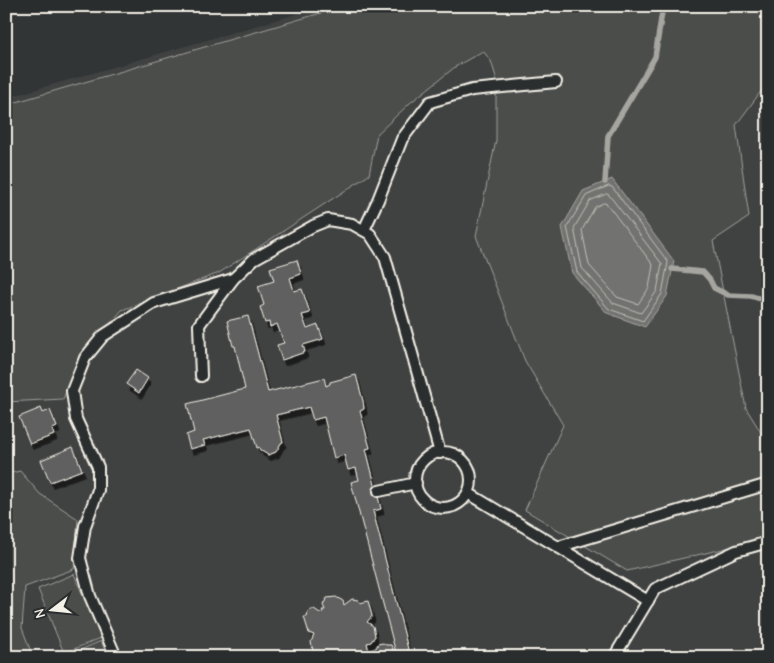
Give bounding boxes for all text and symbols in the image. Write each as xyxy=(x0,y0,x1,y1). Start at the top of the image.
north arrow xyxy=(28,586,78,636)
text: N xyxy=(31,607,49,620)

